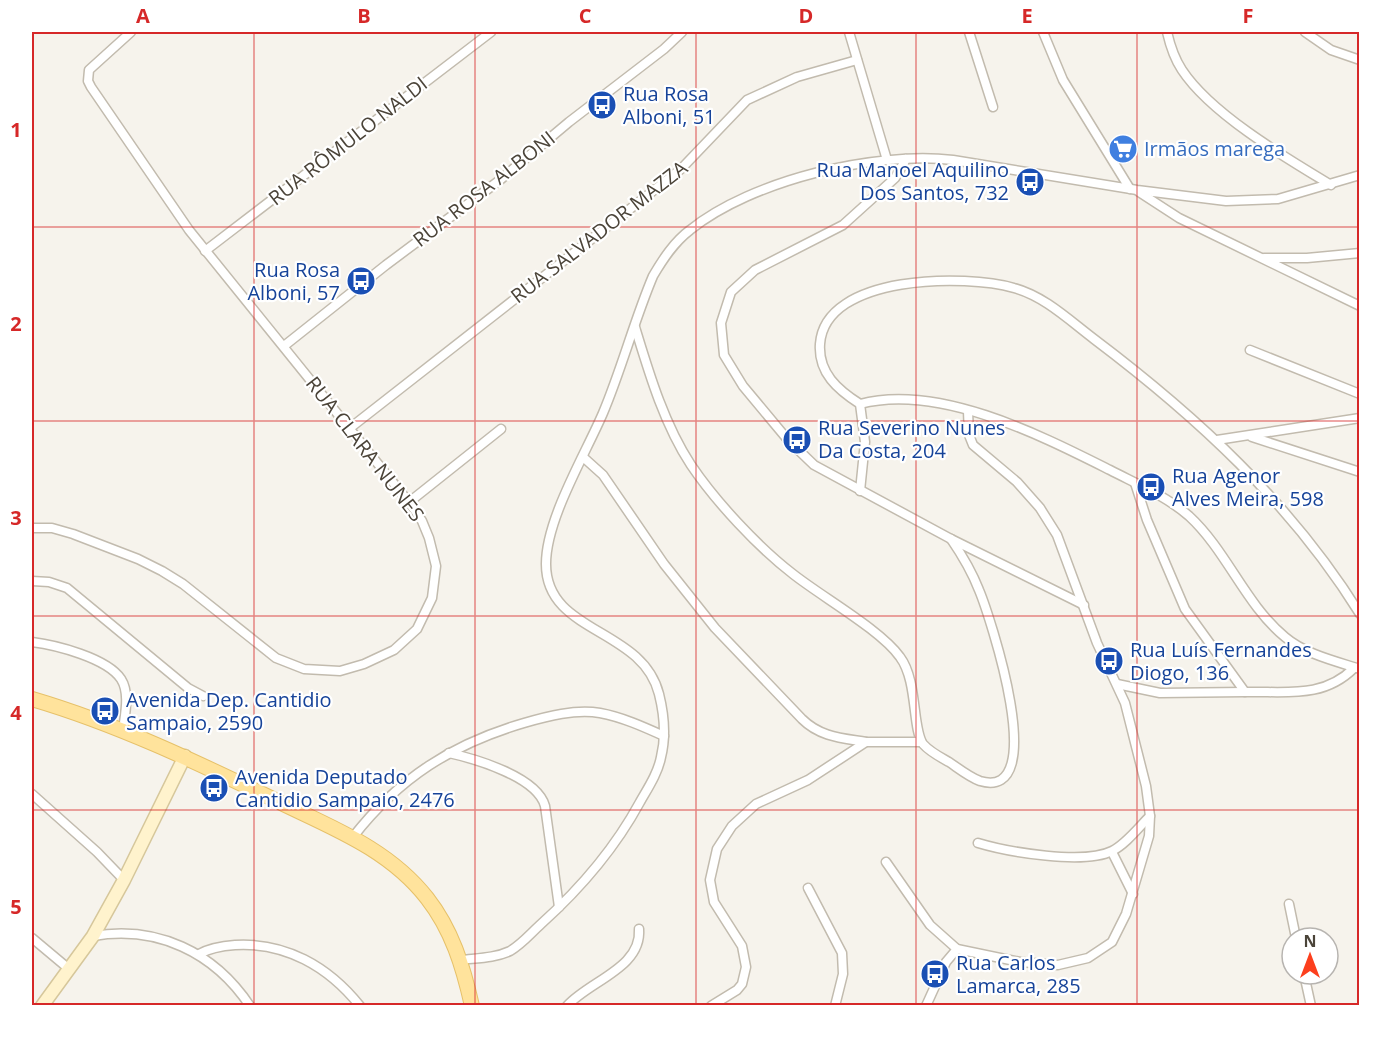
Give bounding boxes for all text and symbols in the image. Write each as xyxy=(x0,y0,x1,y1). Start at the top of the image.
text: A xyxy=(136,2,150,29)
text: B xyxy=(357,2,371,29)
text: C xyxy=(579,2,592,29)
text: D xyxy=(799,2,813,29)
text: E xyxy=(1021,2,1033,29)
text: F xyxy=(1243,2,1253,29)
street label: RUA RÔMULO NALDI xyxy=(263,70,433,211)
place label: Rua Rosa Alboni, 51 xyxy=(623,80,716,130)
bus stop icon: Rua Rosa Alboni, 51 xyxy=(586,89,618,121)
text: 1 xyxy=(10,116,22,143)
street label: RUA ROSA ALBONI xyxy=(407,125,560,253)
supermarket icon: Irmãos marega xyxy=(1107,133,1139,165)
place label: Irmãos marega xyxy=(1144,135,1285,162)
street label: RUA SALVADOR MAZZA xyxy=(505,154,693,309)
place label: Rua Manoel Aquilino Dos Santos, 732 xyxy=(817,156,1009,206)
bus stop icon: Rua Manoel Aquilino Dos Santos, 732 xyxy=(1014,166,1046,198)
place label: Rua Rosa Alboni, 57 xyxy=(247,256,340,306)
bus stop icon: Rua Rosa Alboni, 57 xyxy=(345,265,377,297)
text: 2 xyxy=(10,310,22,337)
street label: RUA CLARA NUNES xyxy=(300,370,431,527)
place label: Rua Severino Nunes Da Costa, 204 xyxy=(818,414,1005,464)
bus stop icon: Rua Severino Nunes Da Costa, 204 xyxy=(781,424,813,456)
place label: Rua Agenor Alves Meira, 598 xyxy=(1172,462,1324,512)
bus stop icon: Rua Agenor Alves Meira, 598 xyxy=(1135,471,1167,503)
text: 3 xyxy=(10,504,22,531)
place label: Rua Luís Fernandes Diogo, 136 xyxy=(1130,636,1312,686)
bus stop icon: Rua Luís Fernandes Diogo, 136 xyxy=(1093,645,1125,677)
place label: Avenida Dep. Cantidio Sampaio, 2590 xyxy=(126,686,332,736)
bus stop icon: Avenida Dep. Cantidio Sampaio, 2590 xyxy=(89,695,121,727)
text: 4 xyxy=(10,699,22,726)
place label: Avenida Deputado Cantidio Sampaio, 2476 xyxy=(235,763,455,813)
bus stop icon: Avenida Deputado Cantidio Sampaio, 2476 xyxy=(198,772,230,804)
text: 5 xyxy=(10,893,22,920)
north arrow xyxy=(1280,926,1340,986)
text: N xyxy=(1303,930,1317,952)
place label: Rua Carlos Lamarca, 285 xyxy=(956,949,1081,999)
bus stop icon: Rua Carlos Lamarca, 285 xyxy=(919,958,951,990)

